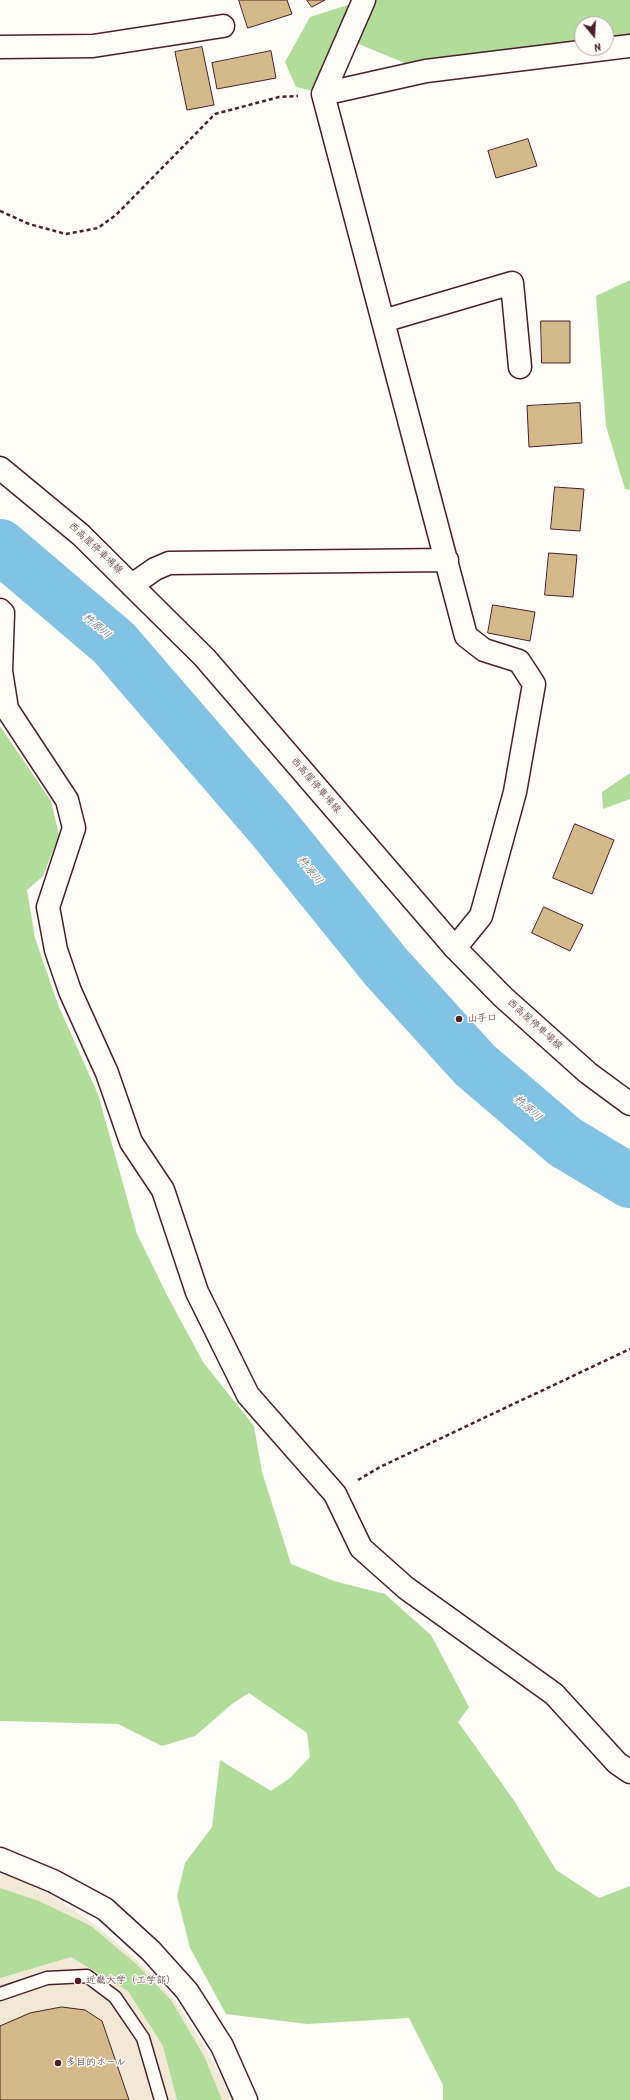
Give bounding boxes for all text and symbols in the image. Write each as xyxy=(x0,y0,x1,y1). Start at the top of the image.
north arrow xyxy=(574,16,614,56)
text: N xyxy=(591,37,603,56)
street label: 西高屋停車場線 xyxy=(65,521,125,577)
water label: 杵原川 xyxy=(79,611,113,643)
street label: 西高屋停車場線 xyxy=(288,756,342,816)
water label: 杵原川 xyxy=(293,854,325,888)
street label: 西高屋停車場線 xyxy=(504,997,564,1053)
place label: 山手口 xyxy=(467,1013,497,1025)
marker: 山手口 xyxy=(454,1014,464,1024)
water label: 杵原川 xyxy=(510,1093,544,1125)
place label: 近畿大学（工学部） xyxy=(86,1975,176,1987)
marker: 近畿大学（工学部） xyxy=(73,1976,83,1986)
place label: 多目的ホール xyxy=(66,2057,126,2069)
marker: 多目的ホール xyxy=(53,2058,63,2068)

